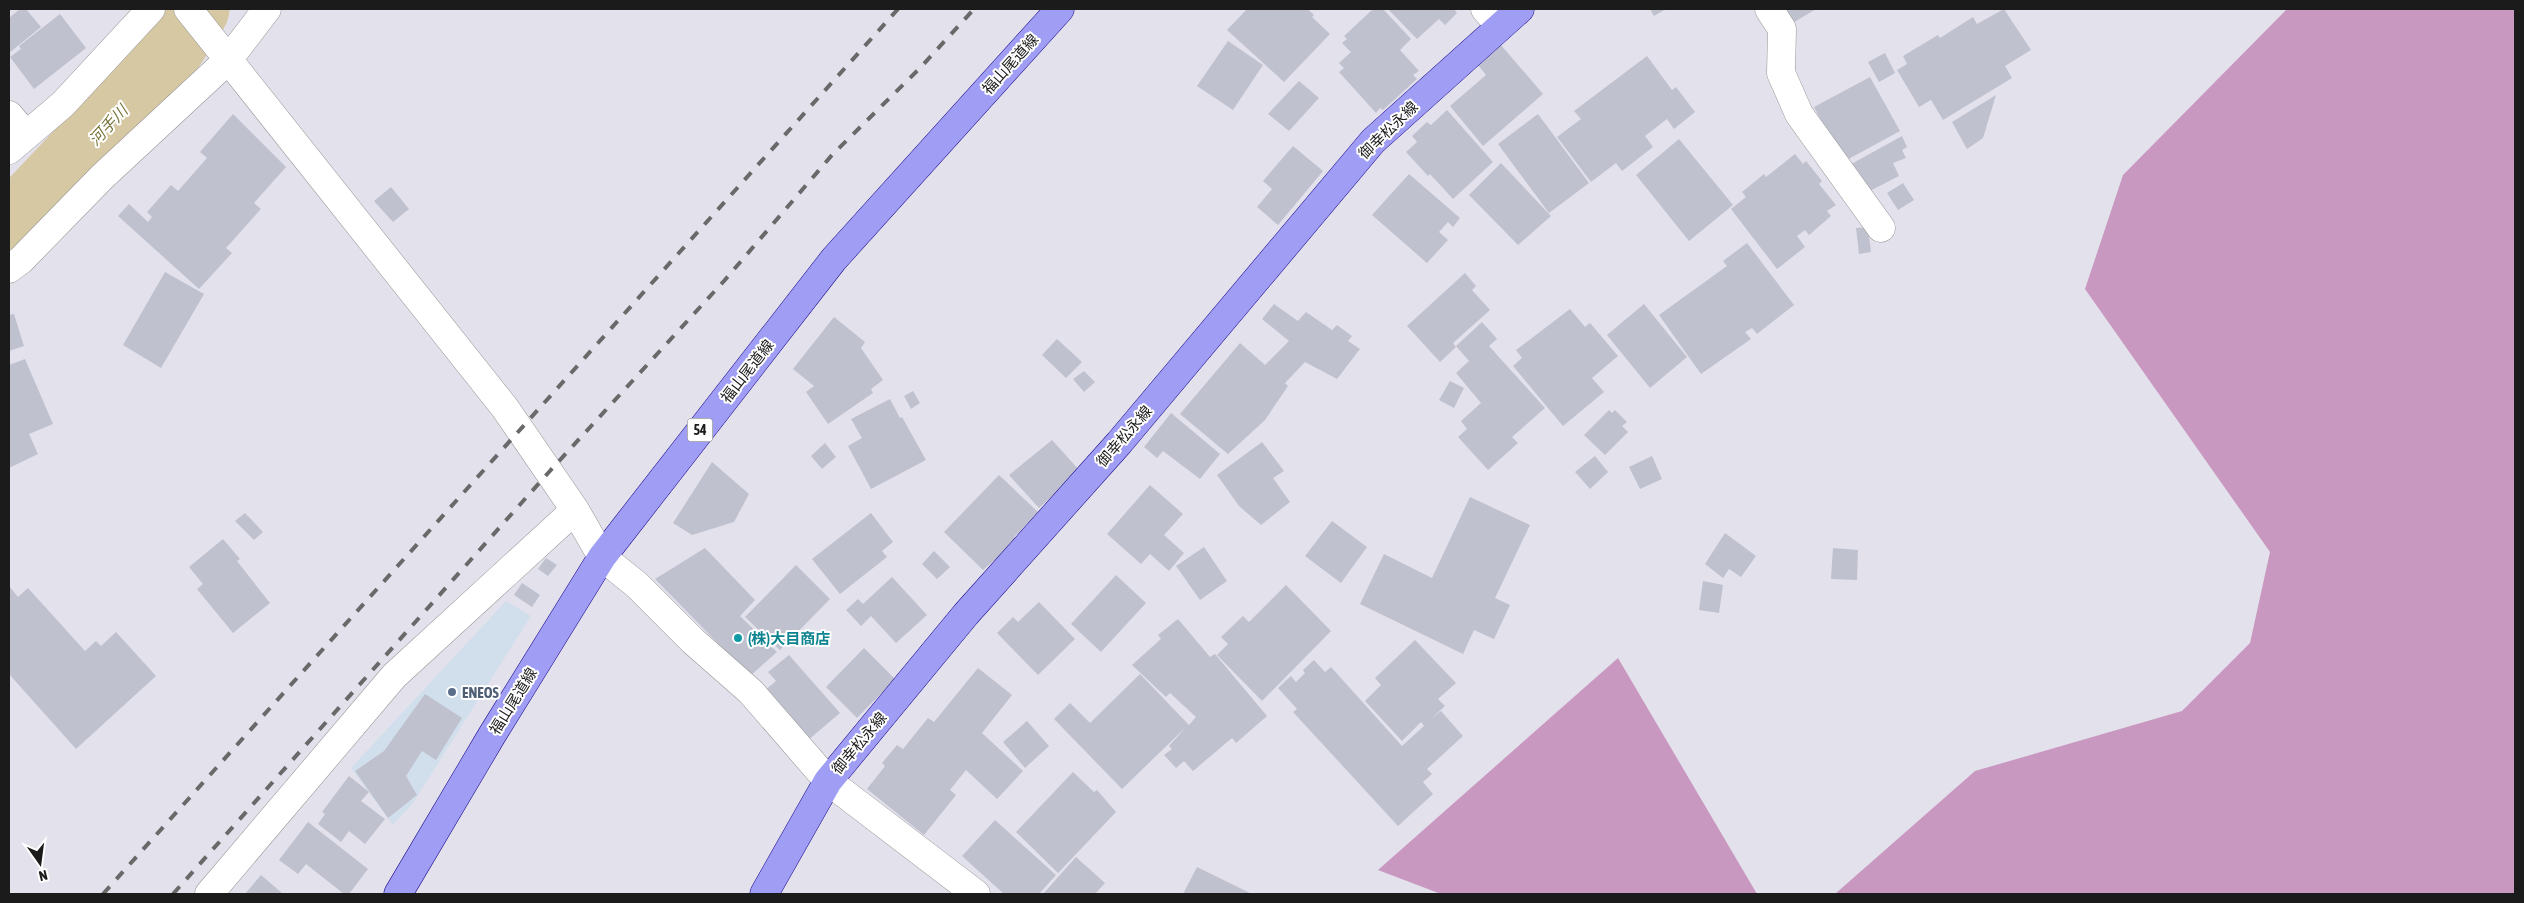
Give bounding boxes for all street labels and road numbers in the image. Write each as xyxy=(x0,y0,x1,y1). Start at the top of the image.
street label: 福山尾道線 xyxy=(979,30,1041,98)
street label: 御幸松永線 xyxy=(1355,98,1421,162)
street label: 福山尾道線 xyxy=(717,336,777,406)
street label: 御幸松永線 xyxy=(1093,402,1155,470)
road number: 54 xyxy=(688,418,712,442)
street label: 福山尾道線 xyxy=(486,665,540,737)
street label: 御幸松永線 xyxy=(828,709,890,777)

